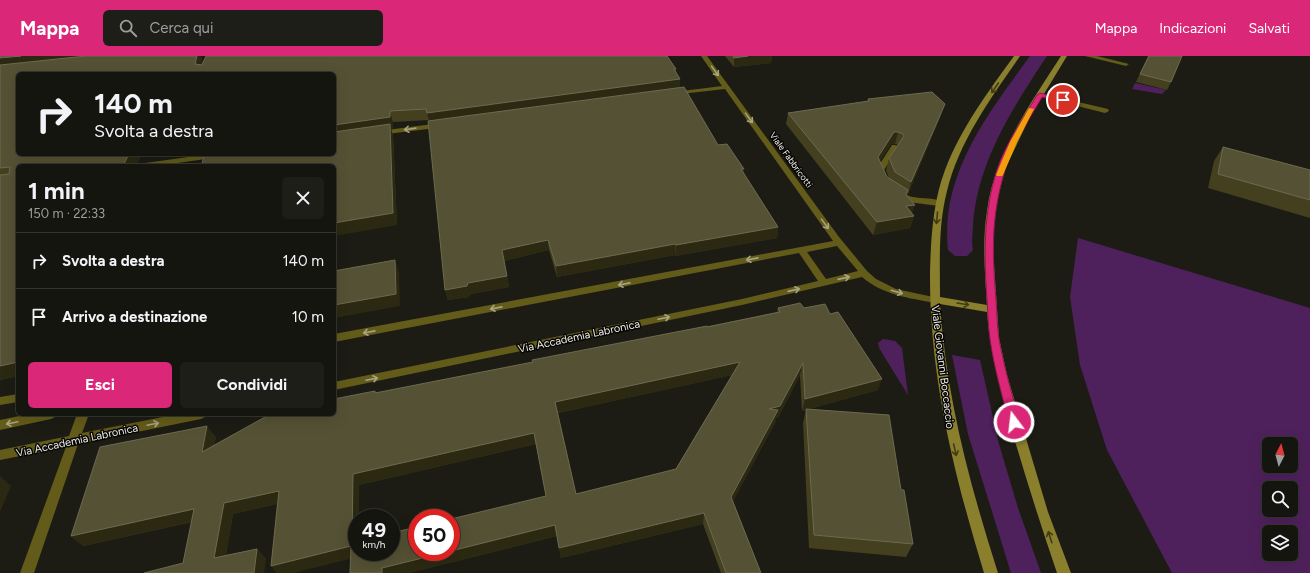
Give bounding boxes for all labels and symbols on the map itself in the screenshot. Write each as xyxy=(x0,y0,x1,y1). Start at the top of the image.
one-way arrow xyxy=(711,66,719,77)
one-way arrow xyxy=(991,82,999,93)
pin xyxy=(1046,83,1080,117)
one-way arrow xyxy=(745,113,753,124)
one-way arrow xyxy=(404,125,417,133)
street label: Viale Fabbricotti xyxy=(768,130,815,190)
one-way arrow xyxy=(934,211,941,224)
one-way arrow xyxy=(821,218,829,229)
one-way arrow xyxy=(746,256,759,264)
one-way arrow xyxy=(837,274,850,282)
one-way arrow xyxy=(618,280,631,288)
one-way arrow xyxy=(787,285,800,293)
one-way arrow xyxy=(891,289,904,296)
one-way arrow xyxy=(956,300,969,308)
one-way arrow xyxy=(490,304,503,312)
street label: Viale Giovanni Boccaccio xyxy=(928,305,957,430)
one-way arrow xyxy=(657,314,670,322)
street label: Via Accademia Labronica xyxy=(517,317,641,356)
one-way arrow xyxy=(362,328,375,336)
one-way arrow xyxy=(365,374,378,382)
position arrow xyxy=(993,401,1035,443)
one-way arrow xyxy=(6,419,19,427)
one-way arrow xyxy=(146,420,159,428)
street label: Via Accademia Labronica xyxy=(15,421,139,460)
north arrow xyxy=(1262,437,1298,473)
one-way arrow xyxy=(952,443,960,456)
speed limit sign: 50 xyxy=(408,509,460,561)
one-way arrow xyxy=(1046,530,1053,543)

